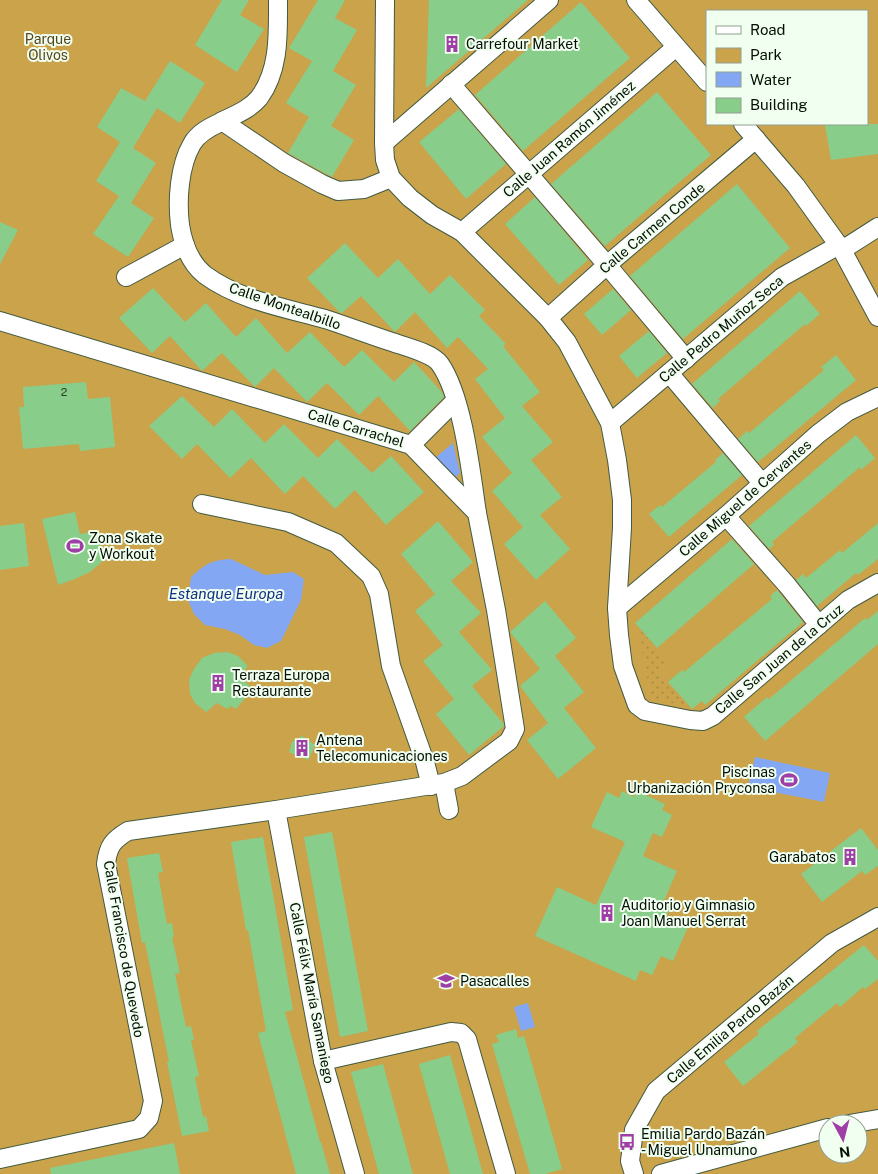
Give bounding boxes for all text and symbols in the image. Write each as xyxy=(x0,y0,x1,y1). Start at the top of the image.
legend xyxy=(706,10,868,125)
text: Road xyxy=(750,21,786,38)
park label: Parque Olivos xyxy=(25,31,71,63)
building icon: Carrefour Market xyxy=(442,34,462,54)
place label: Carrefour Market xyxy=(466,36,578,52)
text: Park xyxy=(750,46,782,63)
text: Water xyxy=(750,71,792,88)
street label: Calle Juan Ramón Jiménez xyxy=(500,77,638,201)
text: Building xyxy=(750,96,808,113)
street label: Calle Carmen Conde xyxy=(596,179,708,277)
street label: Calle Pedro Muñoz Seca xyxy=(656,272,786,386)
street label: Calle Montealbillo xyxy=(227,279,343,333)
house number: 2 xyxy=(61,386,68,398)
street label: Calle Carrachel xyxy=(306,406,406,450)
street label: Calle Miguel de Cervantes xyxy=(676,436,814,560)
place label: Zona Skate y Workout xyxy=(89,530,163,562)
sports icon: Zona Skate y Workout xyxy=(65,536,85,556)
water label: Estanque Europa xyxy=(169,585,283,602)
street label: Calle San Juan de la Cruz xyxy=(712,600,847,717)
place label: Terraza Europa Restaurante xyxy=(232,667,330,699)
building icon: Terraza Europa Restaurante xyxy=(208,673,228,693)
place label: Antena Telecomunicaciones xyxy=(316,732,448,764)
building icon: Antena Telecomunicaciones xyxy=(292,738,312,758)
place label: Piscinas Urbanización Pryconsa xyxy=(627,764,775,796)
sports icon: Piscinas Urbanización Pryconsa xyxy=(779,770,799,790)
building icon: Garabatos xyxy=(840,847,860,867)
place label: Garabatos xyxy=(769,849,836,865)
street label: Calle Francisco de Quevedo xyxy=(101,859,147,1039)
place label: Auditorio y Gimnasio Joan Manuel Serrat xyxy=(621,897,755,929)
street label: Calle Félix María Samaniego xyxy=(287,901,337,1085)
building icon: Auditorio y Gimnasio Joan Manuel Serrat xyxy=(597,903,617,923)
school or university icon: Pasacalles xyxy=(436,971,456,991)
street label: Calle Emilia Pardo Bazán xyxy=(663,971,797,1087)
place label: Pasacalles xyxy=(460,973,529,989)
north arrow xyxy=(818,1114,868,1164)
place label: Emilia Pardo Bazán - Miguel Unamuno xyxy=(641,1126,765,1158)
bus stop icon: Emilia Pardo Bazán - Miguel Unamuno xyxy=(617,1132,637,1152)
text: N xyxy=(838,1143,851,1161)

